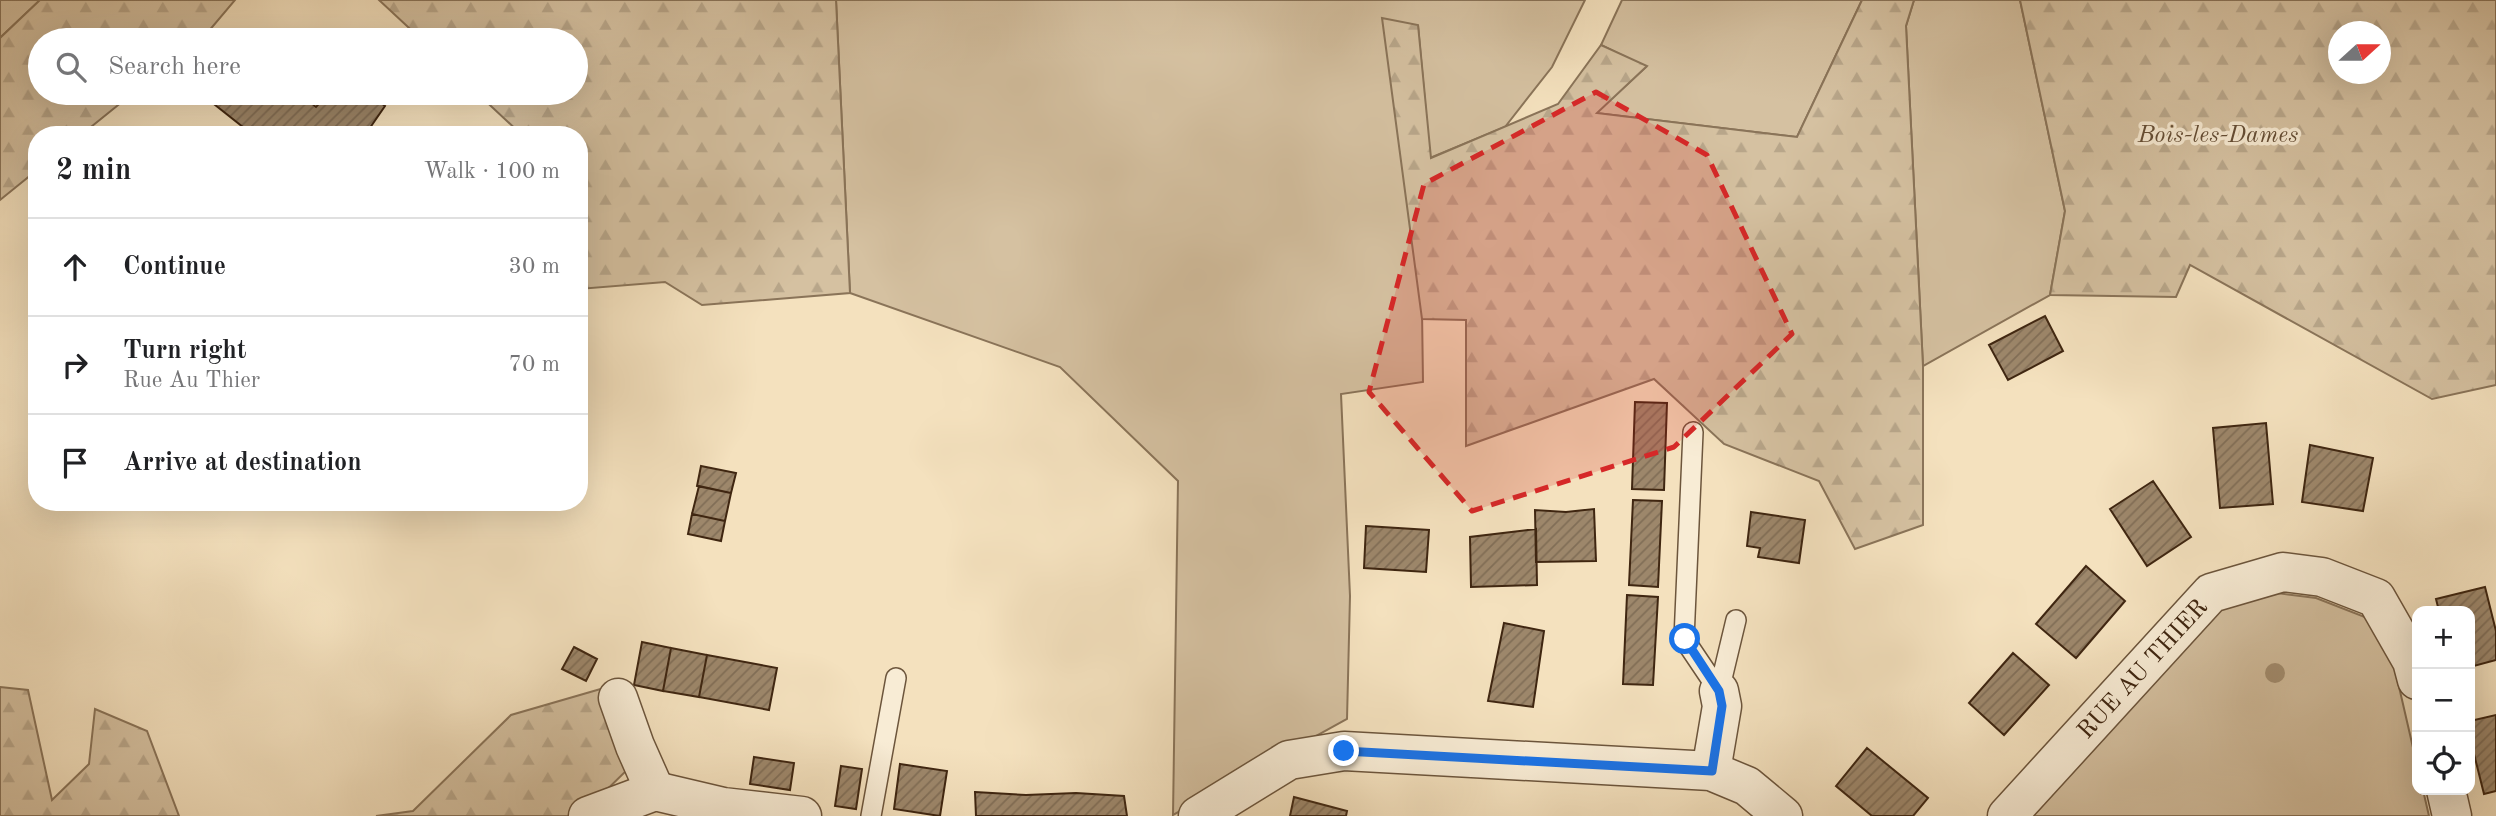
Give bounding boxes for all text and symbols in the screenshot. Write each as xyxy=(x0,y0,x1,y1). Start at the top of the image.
north arrow xyxy=(2328,21,2391,84)
search box xyxy=(28,28,588,105)
icon: search xyxy=(52,48,90,86)
text: Search here xyxy=(108,54,241,80)
park label: Bois-les-Dames xyxy=(2137,124,2298,148)
text: 2 min xyxy=(56,156,131,186)
text: Walk · 100 m xyxy=(424,160,560,183)
icon: ahead xyxy=(56,248,94,286)
text: Continue xyxy=(123,254,226,280)
text: 30 m xyxy=(509,255,560,278)
text: Turn right xyxy=(123,338,246,364)
icon: right xyxy=(56,346,94,384)
text: 70 m xyxy=(509,353,560,376)
text: Rue Au Thier xyxy=(123,369,260,392)
icon: arrive xyxy=(56,444,94,482)
text: Arrive at destination xyxy=(123,450,362,476)
street label: RUE AU THIER xyxy=(2074,595,2213,744)
map controls xyxy=(2412,606,2475,795)
button: + xyxy=(2412,606,2475,669)
route start xyxy=(1669,623,1700,654)
button: − xyxy=(2412,669,2475,732)
button: locate xyxy=(2412,732,2475,795)
route end xyxy=(1328,735,1359,766)

